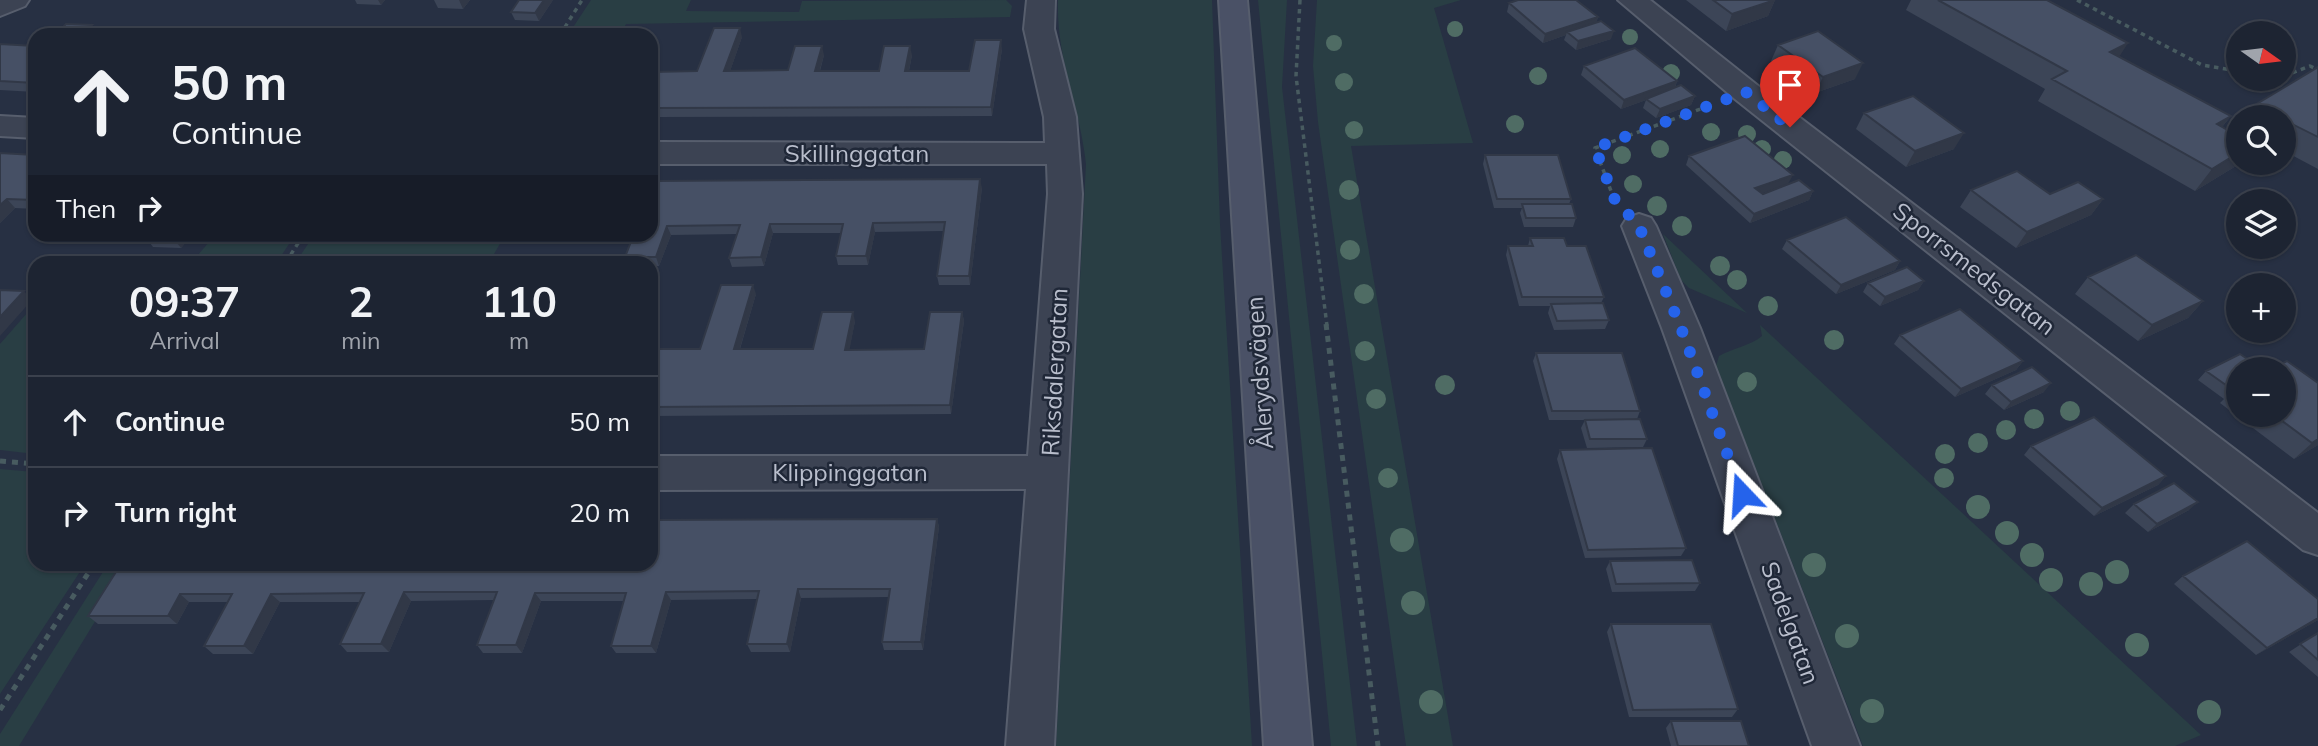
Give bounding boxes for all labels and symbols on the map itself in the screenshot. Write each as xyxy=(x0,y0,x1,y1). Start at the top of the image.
north arrow xyxy=(2226,21,2296,91)
pin xyxy=(1760,55,1820,127)
street label: Skillinggatan xyxy=(785,138,929,168)
street label: Sporrsmedsgatan xyxy=(1887,195,2062,341)
street label: Riksdalergatan xyxy=(1035,287,1073,457)
street label: Ålerydsvägen xyxy=(1239,296,1279,451)
street label: Klippinggatan xyxy=(772,457,928,487)
position arrow xyxy=(1705,457,1779,531)
street label: Sadelgatan xyxy=(1755,557,1827,688)

